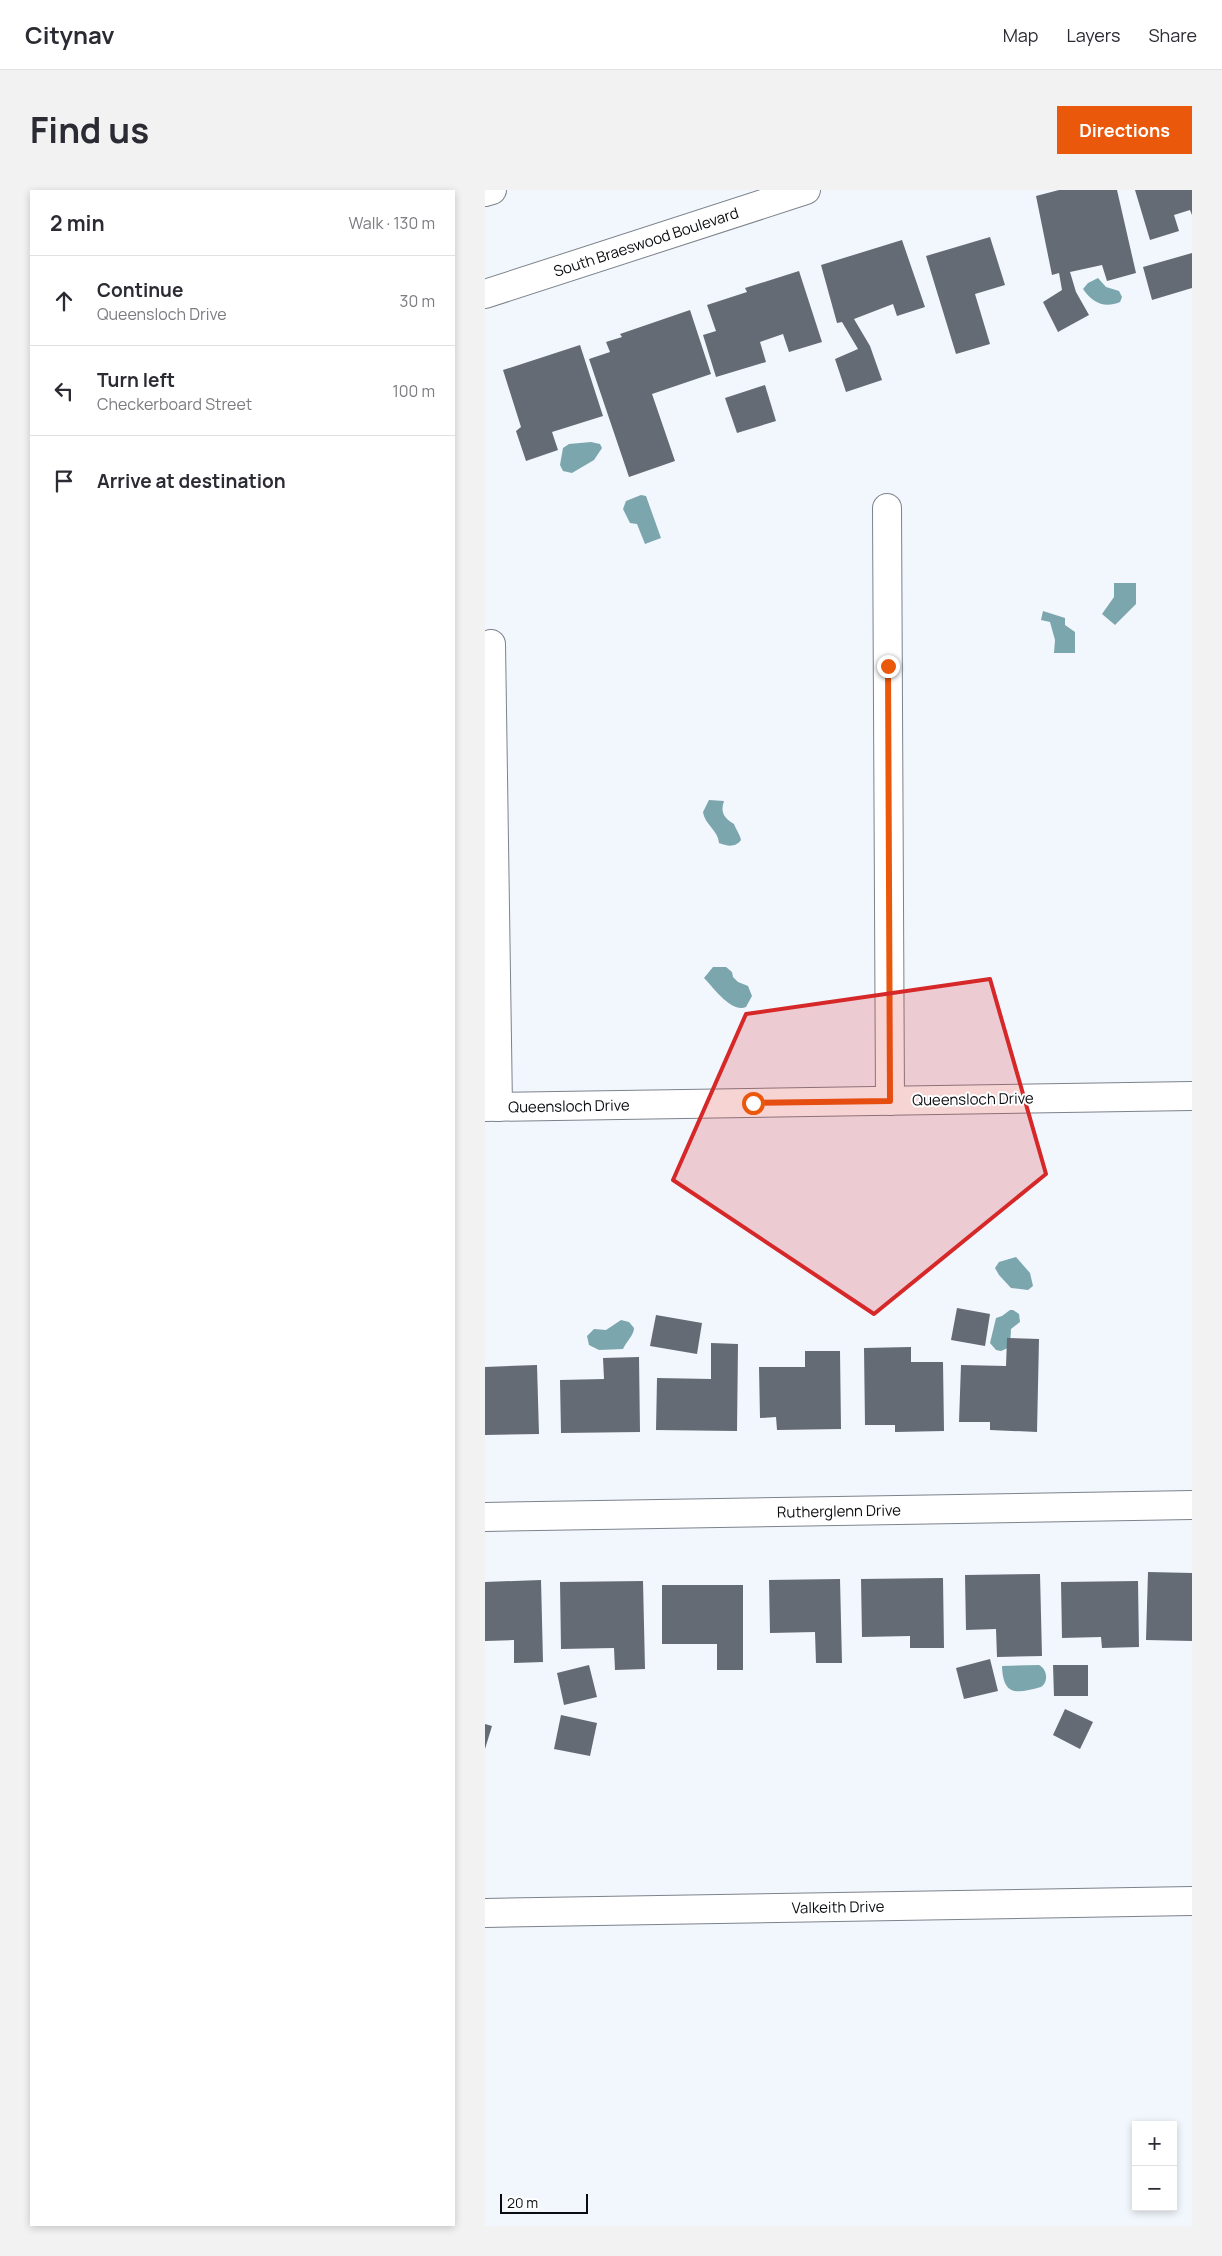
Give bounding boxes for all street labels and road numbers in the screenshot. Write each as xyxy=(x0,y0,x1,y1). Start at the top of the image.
street label: South Braeswood Boulevard xyxy=(551,202,741,282)
street label: Queensloch Drive xyxy=(912,1087,1034,1111)
street label: Queensloch Drive xyxy=(508,1094,630,1118)
street label: Rutherglenn Drive xyxy=(777,1499,901,1523)
street label: Valkeith Drive xyxy=(791,1896,885,1918)

